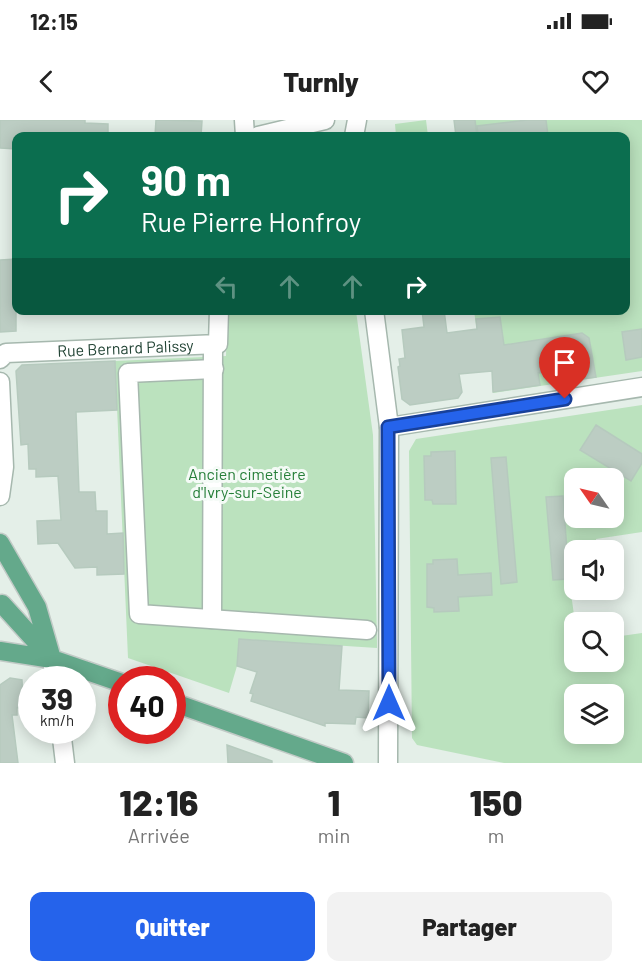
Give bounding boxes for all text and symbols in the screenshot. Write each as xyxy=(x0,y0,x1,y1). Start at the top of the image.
text: 12:15 xyxy=(30,8,78,34)
icon: back xyxy=(30,65,63,98)
text: Turnly xyxy=(283,65,359,97)
icon: heart xyxy=(579,65,612,98)
text: 90 m xyxy=(141,154,231,204)
icon: right xyxy=(42,156,120,234)
text: Rue Pierre Honfroy xyxy=(141,205,361,237)
icon: left xyxy=(210,270,243,303)
icon: ahead xyxy=(273,270,306,303)
icon: ahead xyxy=(336,270,369,303)
icon: right xyxy=(399,270,432,303)
street label: Rue Bernard Palissy xyxy=(57,335,195,360)
pin xyxy=(539,337,590,399)
icon: arrive xyxy=(548,346,581,379)
park label: Ancien cimetière d'Ivry-sur-Seine xyxy=(188,464,306,501)
north arrow xyxy=(564,468,624,528)
map controls xyxy=(564,468,624,744)
button: sound xyxy=(564,540,624,600)
button: search xyxy=(564,612,624,672)
speed limit sign: 40 xyxy=(108,666,186,744)
position arrow xyxy=(357,671,421,735)
text: 39 xyxy=(41,680,73,716)
button: layers xyxy=(564,684,624,744)
text: km/h xyxy=(40,711,74,729)
text: 12:16 xyxy=(119,780,198,823)
text: 1 xyxy=(328,780,340,823)
text: 150 xyxy=(470,780,523,823)
text: Arrivée xyxy=(128,823,190,847)
text: min xyxy=(318,823,350,847)
text: m xyxy=(488,823,504,847)
button: Quitter xyxy=(30,892,315,961)
button: Partager xyxy=(327,892,612,961)

